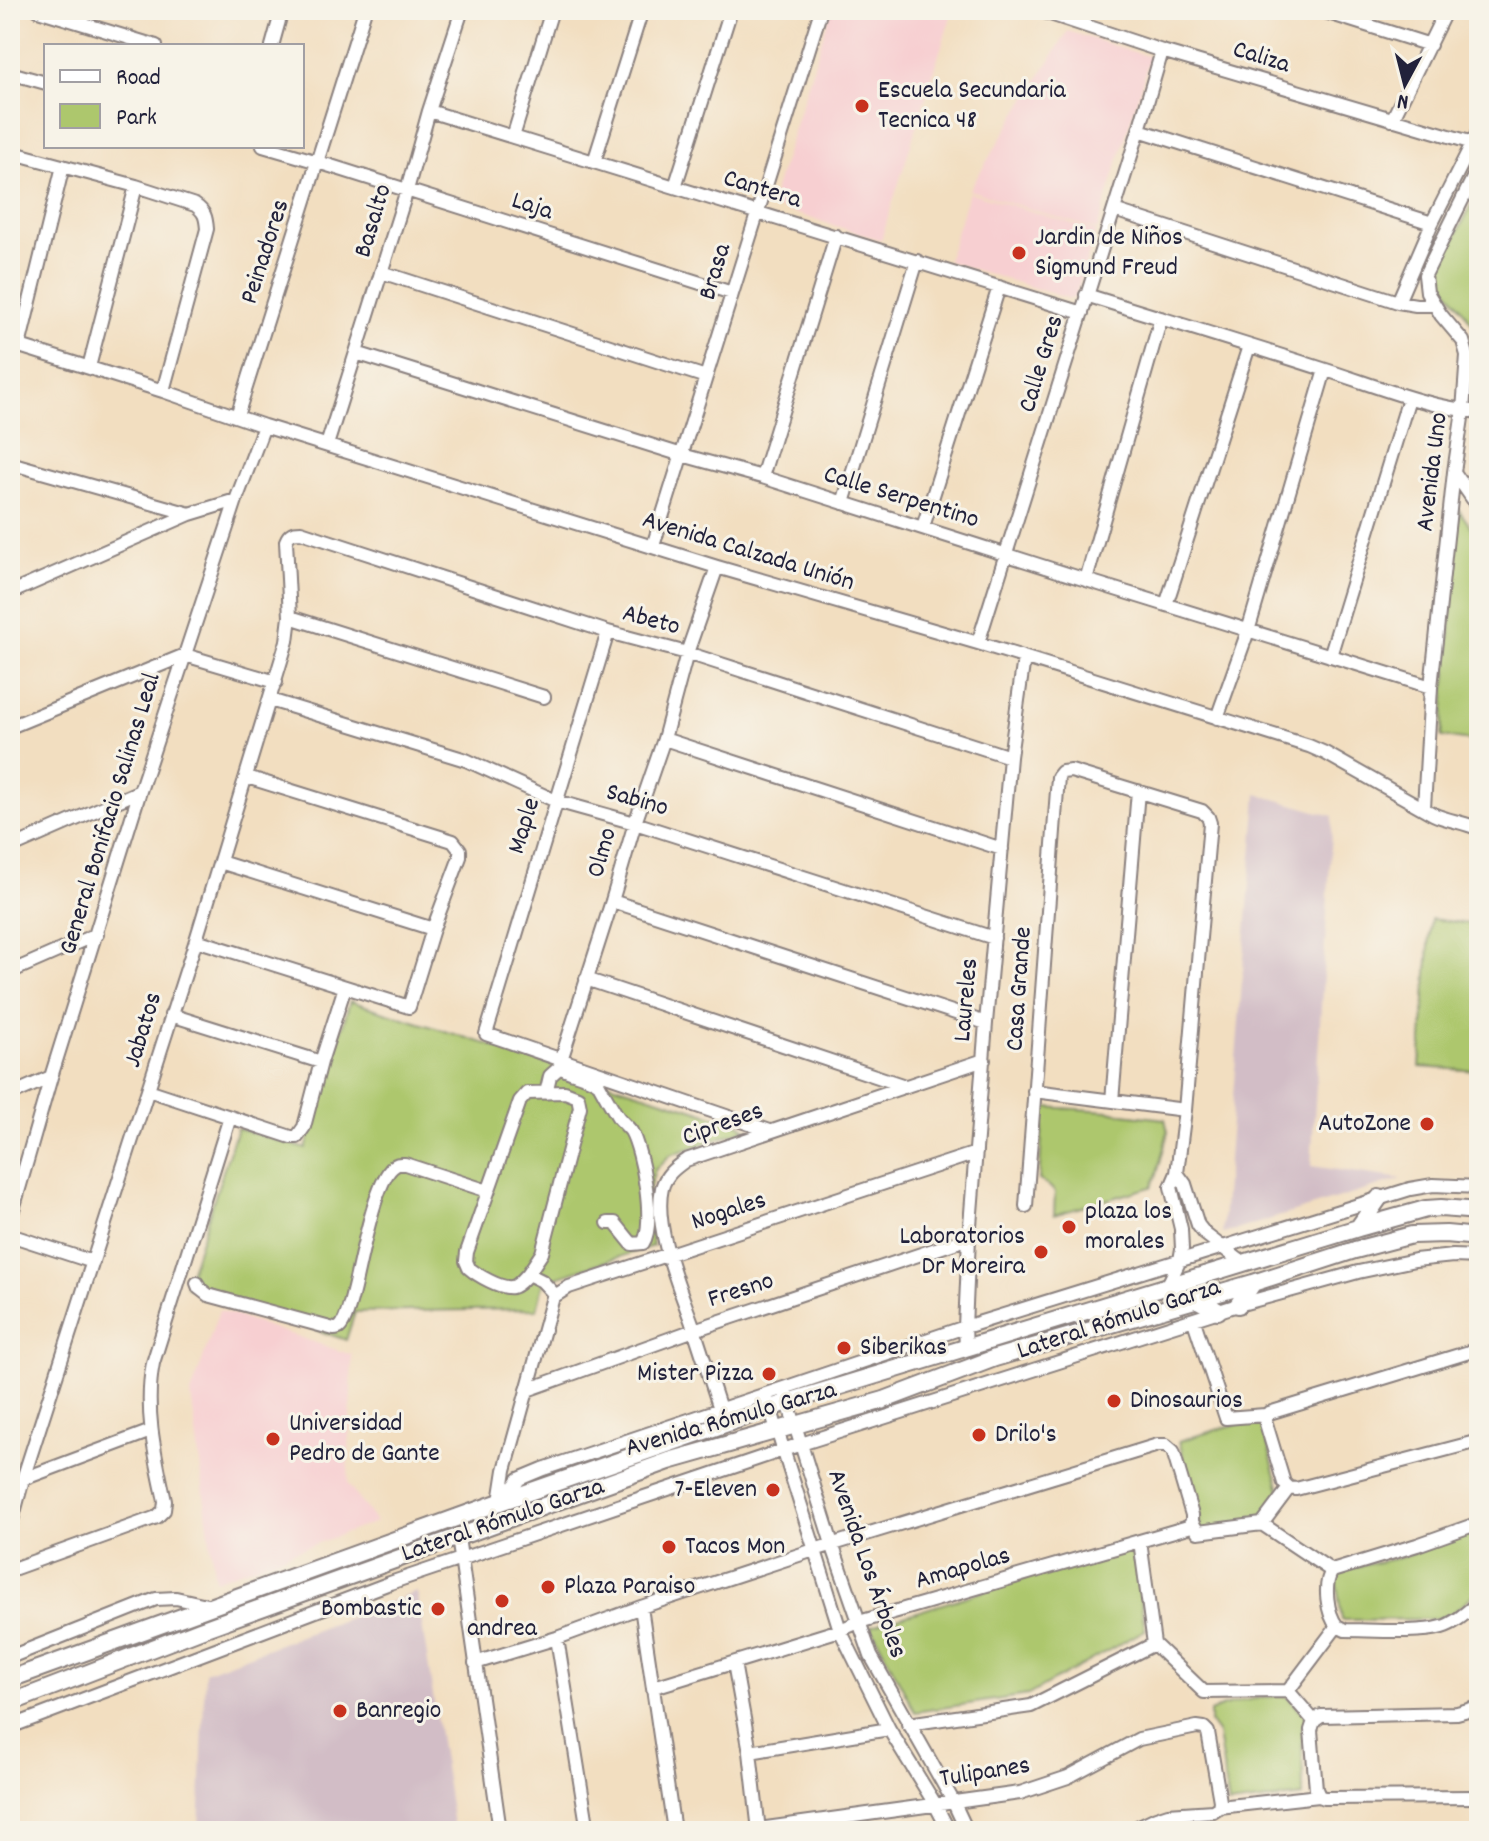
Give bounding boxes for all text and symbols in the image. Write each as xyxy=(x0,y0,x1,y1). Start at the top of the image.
street label: Caliza xyxy=(1228,32,1295,84)
legend xyxy=(44,44,304,148)
north arrow xyxy=(1365,44,1445,124)
text: Road xyxy=(116,62,161,96)
place label: Escuela Secundaria Tecnica 48 xyxy=(878,73,1067,140)
text: N xyxy=(1396,84,1410,116)
marker: Escuela Secundaria Tecnica 48 xyxy=(853,97,871,115)
text: Park xyxy=(116,102,157,136)
street label: Cantera xyxy=(718,161,806,220)
street label: Basalto xyxy=(345,180,403,262)
street label: Laja xyxy=(506,183,558,231)
street label: Peinadores xyxy=(232,195,300,309)
place label: Jardin de Niños Sigmund Freud xyxy=(1035,220,1183,287)
street label: Brasa xyxy=(690,238,742,305)
marker: Jardin de Niños Sigmund Freud xyxy=(1010,244,1028,262)
street label: Calle Gres xyxy=(1010,311,1074,417)
street label: Avenida Uno xyxy=(1407,410,1459,534)
street label: Calle Serpentino xyxy=(819,457,983,539)
street label: Avenida Calzada Unión xyxy=(637,502,859,602)
street label: Abeto xyxy=(618,596,684,646)
street label: General Bonifacio Salinas Leal xyxy=(50,669,172,959)
street label: Sabino xyxy=(601,774,673,828)
street label: Maple xyxy=(499,793,551,859)
street label: Olmo xyxy=(578,824,628,882)
street label: Casa Grande xyxy=(997,925,1043,1053)
street label: Laureles xyxy=(945,957,989,1043)
street label: Jabatos xyxy=(115,988,173,1072)
street label: Cipreses xyxy=(677,1093,769,1157)
place label: AutoZone xyxy=(1318,1106,1411,1143)
marker: AutoZone xyxy=(1418,1115,1436,1133)
street label: Nogales xyxy=(687,1183,771,1241)
place label: plaza los morales xyxy=(1085,1194,1172,1261)
marker: plaza los morales xyxy=(1060,1218,1078,1236)
place label: Laboratorios Dr Moreira xyxy=(899,1219,1026,1286)
marker: Laboratorios Dr Moreira xyxy=(1032,1243,1050,1261)
street label: Fresno xyxy=(703,1263,779,1319)
street label: Lateral Rómulo Garza xyxy=(1013,1269,1226,1370)
place label: Siberikas xyxy=(860,1330,947,1367)
marker: Siberikas xyxy=(835,1339,853,1357)
place label: Mister Pizza xyxy=(637,1356,754,1393)
marker: Mister Pizza xyxy=(760,1365,778,1383)
street label: Avenida Rómulo Garza xyxy=(621,1372,841,1468)
place label: Dinosaurios xyxy=(1130,1383,1243,1420)
marker: Dinosaurios xyxy=(1105,1392,1123,1410)
place label: Universidad Pedro de Gante xyxy=(289,1406,440,1473)
place label: Drilo's xyxy=(995,1417,1057,1454)
marker: Drilo's xyxy=(970,1426,988,1444)
marker: Universidad Pedro de Gante xyxy=(264,1430,282,1448)
street label: Avenida Los Árboles xyxy=(816,1465,916,1663)
street label: Lateral Rómulo Garza xyxy=(397,1469,610,1573)
place label: 7-Eleven xyxy=(674,1472,757,1509)
marker: 7-Eleven xyxy=(764,1481,782,1499)
place label: Tacos Mon xyxy=(685,1529,785,1566)
marker: Tacos Mon xyxy=(660,1538,678,1556)
street label: Amapolas xyxy=(911,1538,1015,1600)
place label: Plaza Paraiso xyxy=(564,1569,695,1606)
marker: Plaza Paraiso xyxy=(539,1578,557,1596)
place label: Bombastic xyxy=(321,1591,422,1628)
marker: andrea xyxy=(493,1592,511,1610)
marker: Bombastic xyxy=(429,1600,447,1618)
place label: andrea xyxy=(467,1611,538,1648)
place label: Banregio xyxy=(356,1693,441,1730)
marker: Banregio xyxy=(331,1702,349,1720)
street label: Tulipanes xyxy=(937,1748,1033,1798)

